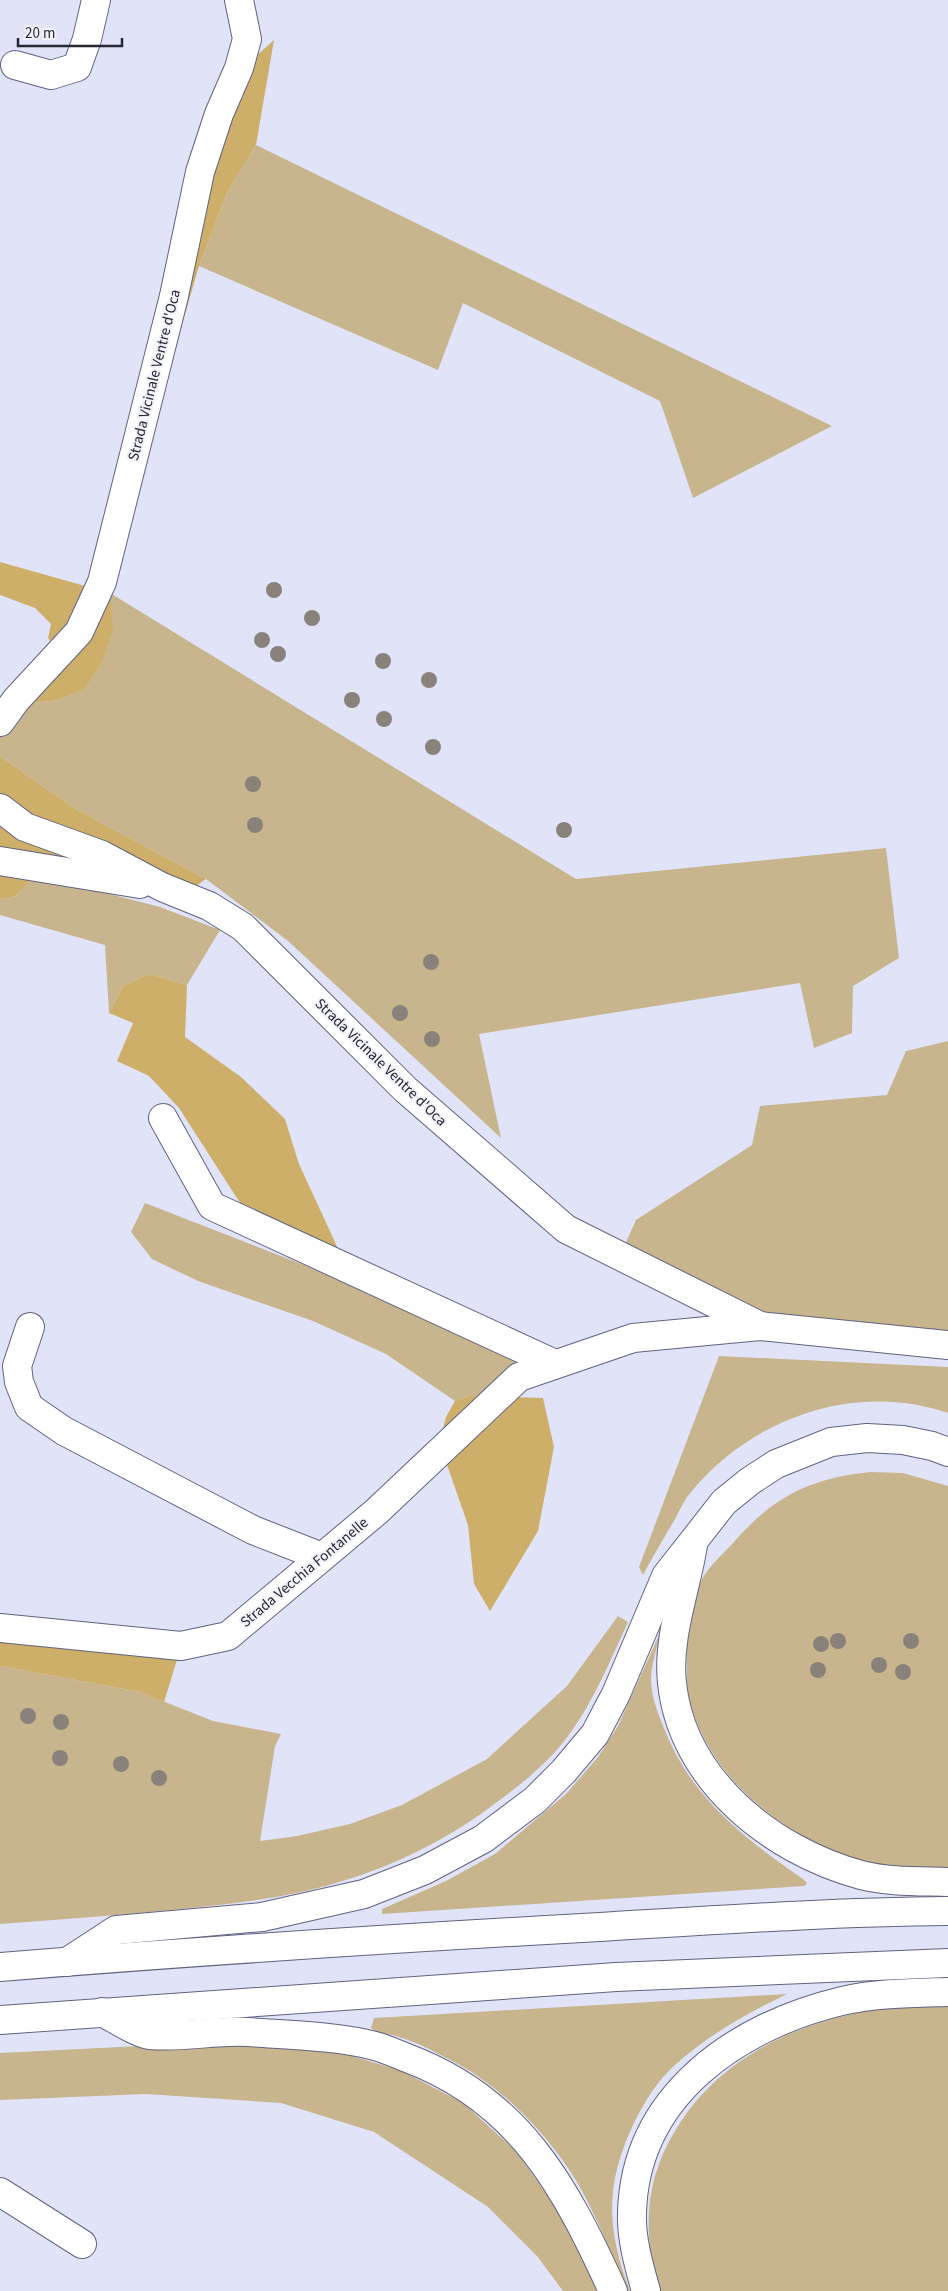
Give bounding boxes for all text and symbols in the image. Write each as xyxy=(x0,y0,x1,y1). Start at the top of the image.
scale bar xyxy=(18,15,121,47)
text: 20 m xyxy=(25,23,55,44)
street label: Strada Vicinale Ventre d'Oca xyxy=(123,287,186,463)
street label: Strada Vicinale Ventre d'Oca xyxy=(310,994,451,1131)
street label: Strada Vecchia Fontanelle xyxy=(236,1512,373,1632)

